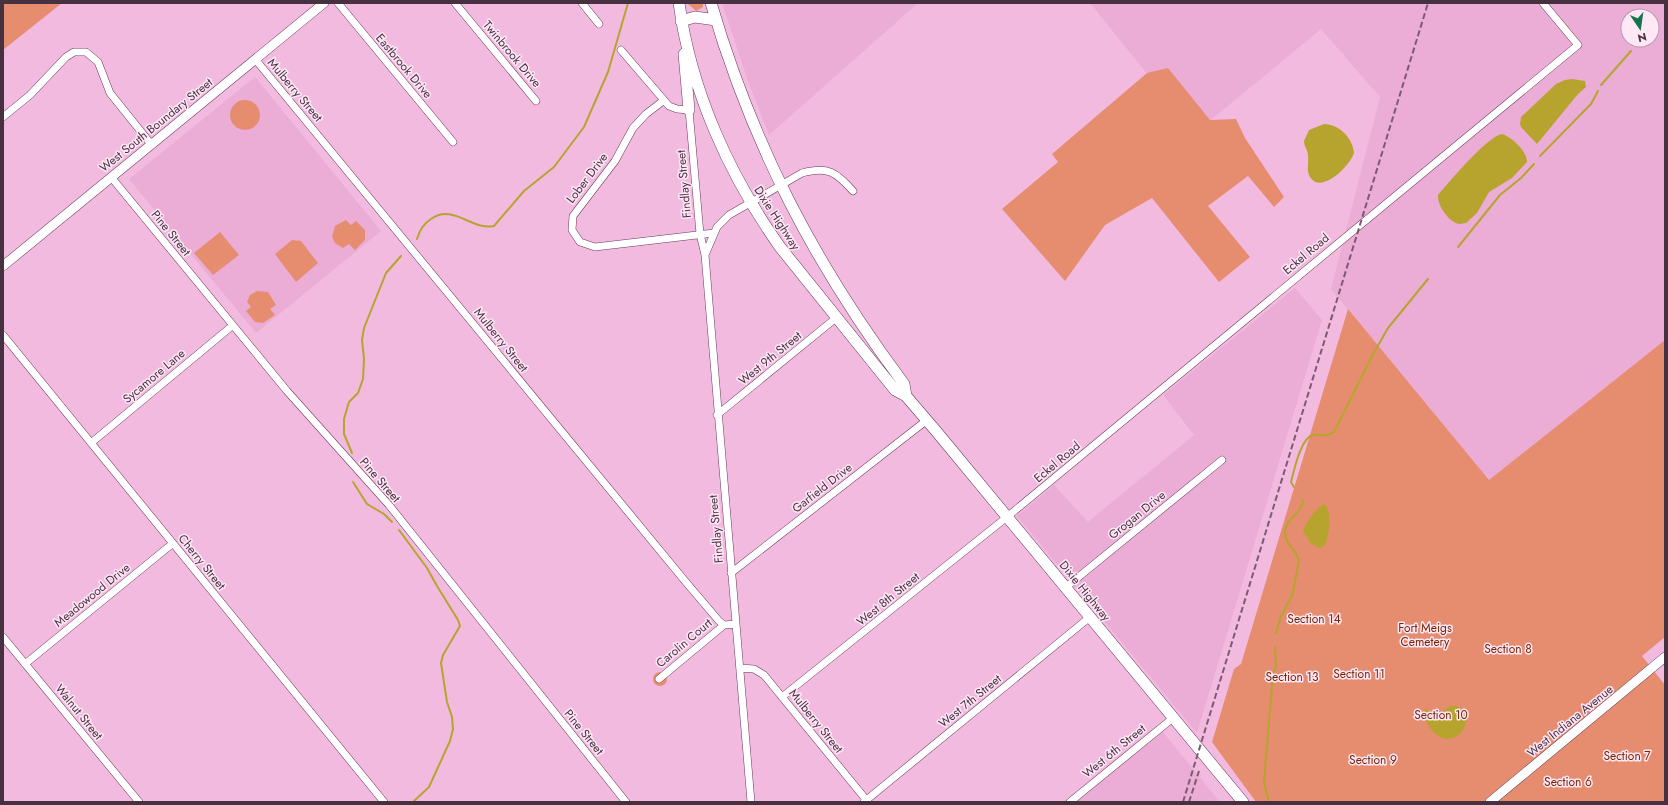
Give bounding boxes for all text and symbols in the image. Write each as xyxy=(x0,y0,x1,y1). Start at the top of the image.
north arrow xyxy=(1620,8,1660,48)
street label: Twinbrook Drive xyxy=(479,17,545,91)
text: N xyxy=(1636,29,1648,47)
street label: Eastbrook Drive xyxy=(372,30,436,102)
street label: Mulberry Street xyxy=(263,54,327,126)
street label: West South Boundary Street xyxy=(96,74,217,176)
street label: Lober Drive xyxy=(562,149,612,207)
street label: Findlay Street xyxy=(672,149,696,219)
street label: Dixie Highway xyxy=(750,182,805,254)
street label: Pine Street xyxy=(147,206,195,260)
street label: Eckel Road xyxy=(1279,229,1333,279)
street label: Mulberry Street xyxy=(469,304,533,376)
street label: West 9th Street xyxy=(735,327,806,389)
street label: Sycamore Lane xyxy=(119,345,189,407)
street label: Eckel Road xyxy=(1030,437,1084,487)
street label: Pine Street xyxy=(355,454,405,507)
street label: Garfield Drive xyxy=(788,459,856,517)
street label: Grogan Drive xyxy=(1105,486,1169,544)
street label: Findlay Street xyxy=(704,494,728,564)
street label: Cherry Street xyxy=(174,530,230,594)
street label: Dixie Highway xyxy=(1055,557,1115,626)
street label: Meadowood Drive xyxy=(50,559,134,631)
street label: West 8th Street xyxy=(853,568,923,630)
park label: Section 14 xyxy=(1287,610,1341,628)
street label: Carolin Court xyxy=(652,614,716,672)
park label: Fort Meigs Cemetery xyxy=(1398,619,1452,651)
park label: Section 8 xyxy=(1484,640,1532,658)
park label: Section 11 xyxy=(1333,665,1385,683)
park label: Section 13 xyxy=(1266,668,1319,686)
street label: West 7th Street xyxy=(935,670,1005,732)
street label: Walnut Street xyxy=(51,680,107,744)
street label: West Indiana Avenue xyxy=(1523,681,1617,761)
street label: Mulberry Street xyxy=(784,685,848,757)
street label: Pine Street xyxy=(560,705,608,759)
park label: Section 10 xyxy=(1414,706,1468,724)
street label: West 6th Street xyxy=(1079,720,1150,782)
park label: Section 7 xyxy=(1603,747,1651,765)
park label: Section 9 xyxy=(1349,751,1397,769)
park label: Section 6 xyxy=(1544,773,1592,791)

